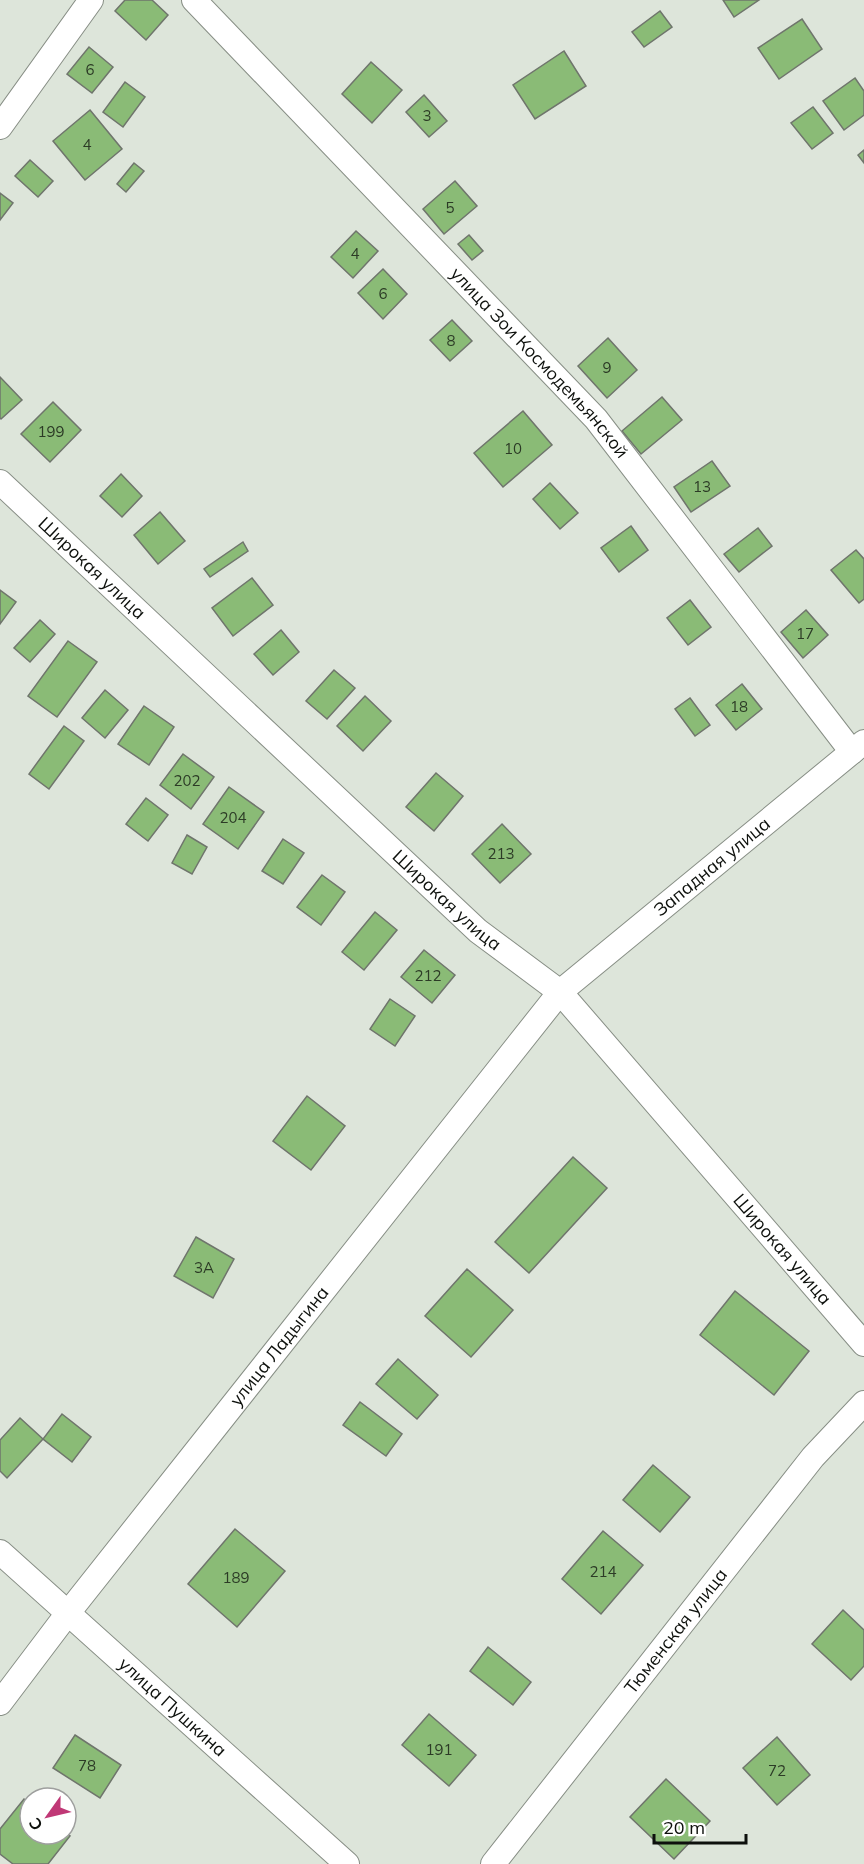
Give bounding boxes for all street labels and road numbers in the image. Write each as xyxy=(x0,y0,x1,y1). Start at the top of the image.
street label: улица Зои Космодемьянской xyxy=(446,262,634,463)
street label: Широкая улица xyxy=(34,512,151,624)
street label: Западная улица xyxy=(649,812,775,921)
street label: Широкая улица xyxy=(388,845,506,955)
street label: Широкая улица xyxy=(728,1189,837,1309)
street label: улица Ладыгина xyxy=(224,1281,333,1411)
street label: Тюменская улица xyxy=(619,1564,732,1698)
street label: улица Пушкина xyxy=(114,1652,232,1761)

